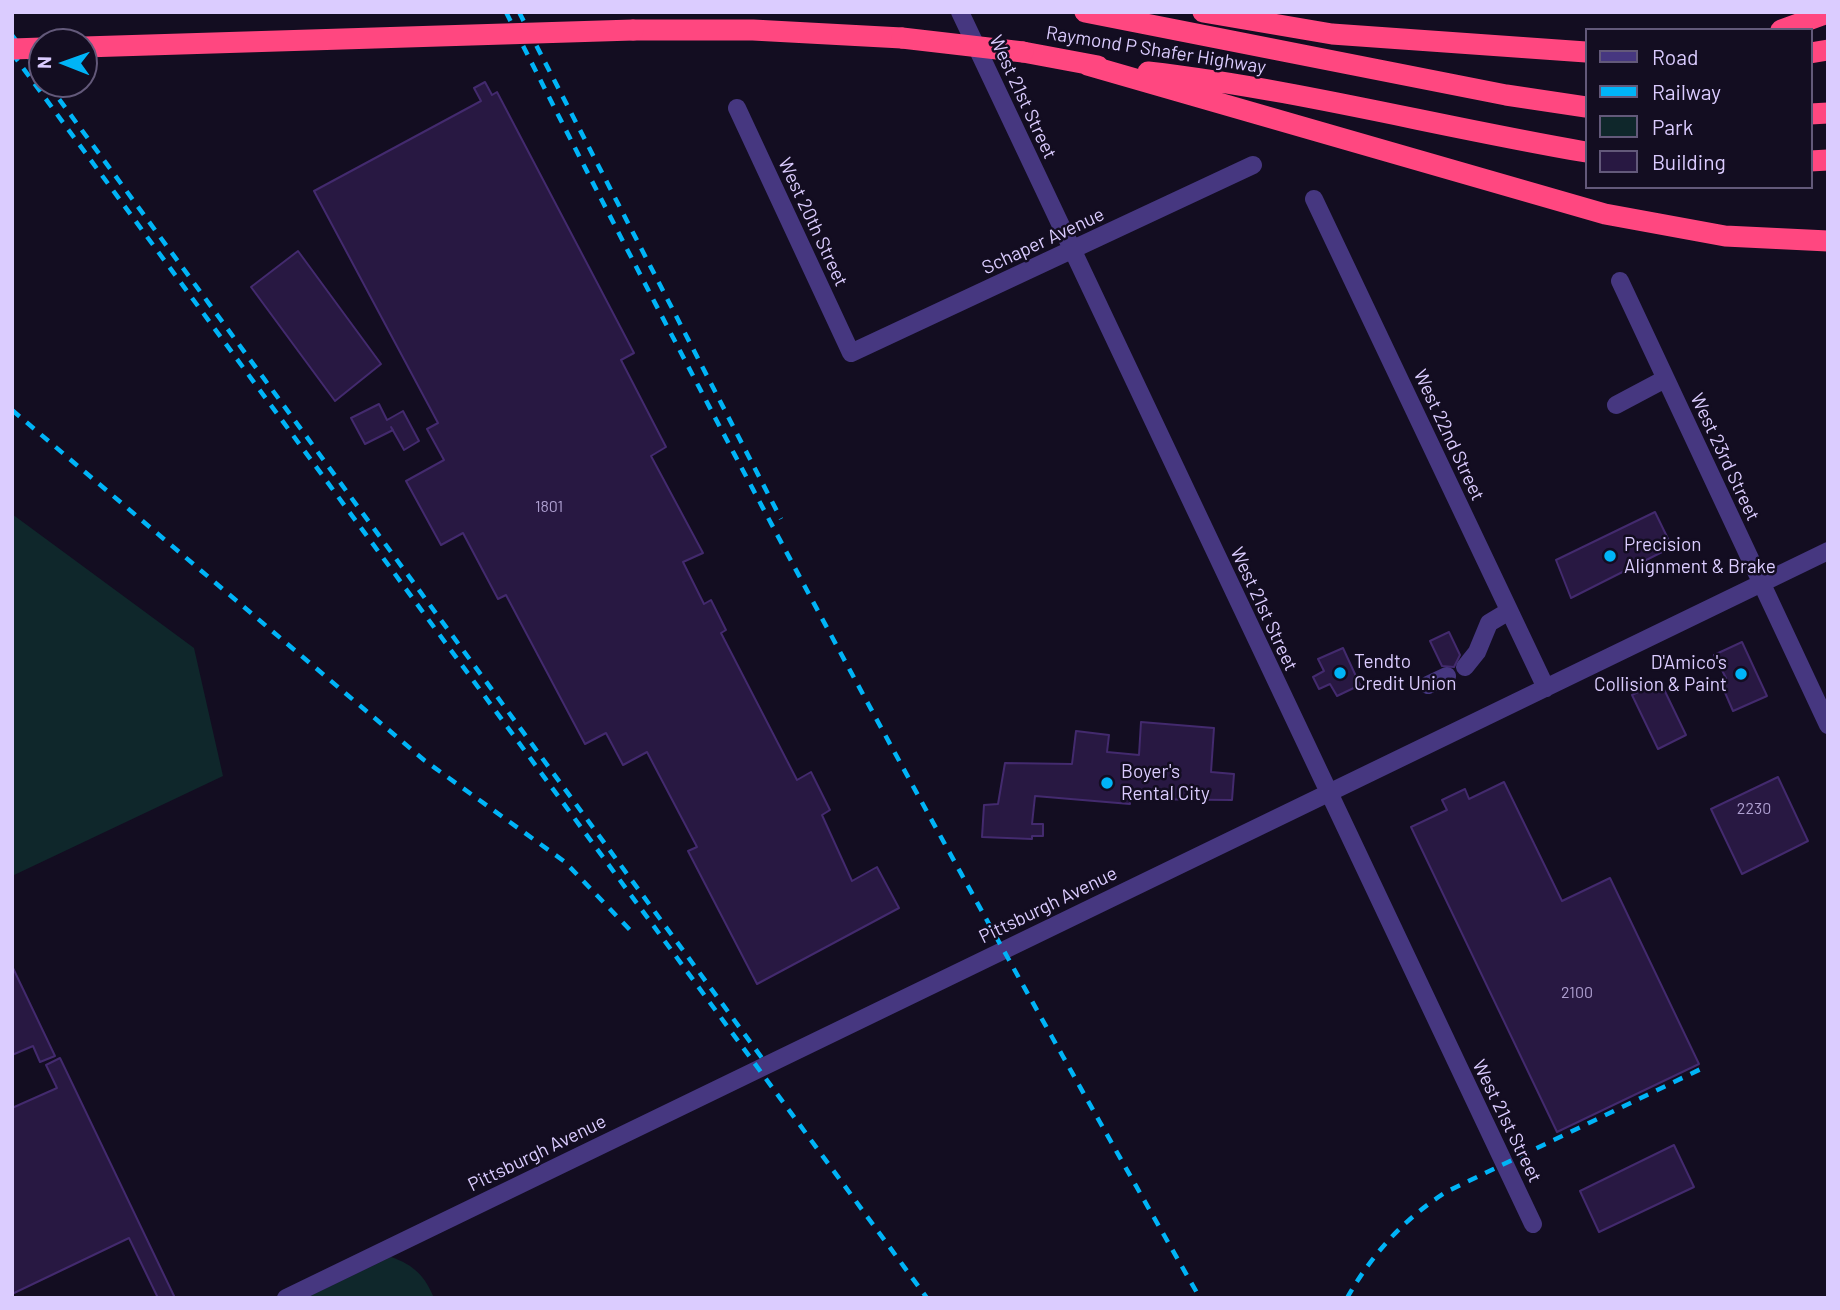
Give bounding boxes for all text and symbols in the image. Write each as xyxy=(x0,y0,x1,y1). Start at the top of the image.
street label: Raymond P Shafer Highway xyxy=(1044,21,1268,79)
north arrow xyxy=(28,28,98,98)
legend xyxy=(1584,28,1812,189)
street label: West 21st Street xyxy=(984,32,1062,162)
text: Road xyxy=(1652,44,1698,69)
text: N xyxy=(32,56,55,69)
text: Railway xyxy=(1652,79,1721,104)
text: Park xyxy=(1652,114,1693,139)
text: Building xyxy=(1652,149,1726,174)
street label: West 20th Street xyxy=(773,154,853,290)
street label: Schaper Avenue xyxy=(978,203,1108,279)
street label: West 22nd Street xyxy=(1409,366,1489,504)
street label: West 23rd Street xyxy=(1685,390,1765,524)
house number: 1801 xyxy=(535,497,563,517)
place label: Precision Alignment & Brake xyxy=(1624,534,1776,578)
street label: West 21st Street xyxy=(1225,544,1303,674)
marker: Precision Alignment & Brake xyxy=(1602,548,1618,564)
place label: Tendto Credit Union xyxy=(1354,651,1456,695)
place label: D'Amico's Collision & Paint xyxy=(1594,652,1727,696)
marker: Tendto Credit Union xyxy=(1332,665,1348,681)
marker: D'Amico's Collision & Paint xyxy=(1733,666,1749,682)
place label: Boyer's Rental City xyxy=(1121,761,1210,805)
marker: Boyer's Rental City xyxy=(1099,775,1115,791)
house number: 2230 xyxy=(1737,799,1771,819)
street label: Pittsburgh Avenue xyxy=(975,862,1121,948)
house number: 2100 xyxy=(1561,983,1593,1003)
street label: West 21st Street xyxy=(1467,1056,1547,1186)
street label: Pittsburgh Avenue xyxy=(464,1110,610,1196)

